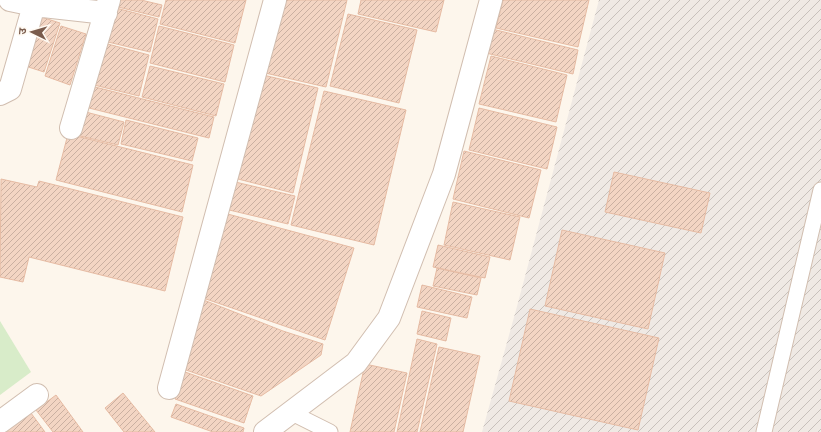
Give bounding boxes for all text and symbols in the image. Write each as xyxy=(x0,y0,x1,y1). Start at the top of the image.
north arrow xyxy=(12,12,52,52)
text: उ xyxy=(16,27,29,35)

